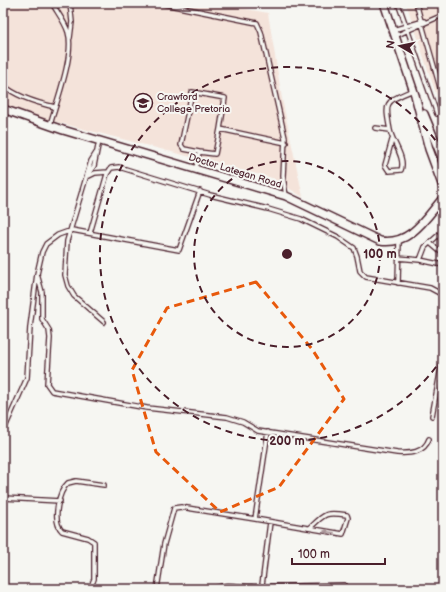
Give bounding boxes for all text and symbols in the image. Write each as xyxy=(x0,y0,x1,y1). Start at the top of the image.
north arrow xyxy=(380,26,420,66)
text: N xyxy=(384,39,398,50)
place label: Crawford College Pretoria xyxy=(157,91,231,115)
school or university icon: Crawford College Pretoria xyxy=(132,92,154,114)
street label: Doctor Lategan Road xyxy=(187,151,283,191)
centre of rings xyxy=(280,247,294,261)
text: 100 m xyxy=(363,247,397,262)
text: 200 m xyxy=(269,434,305,449)
one-way arrow xyxy=(323,529,335,535)
scale bar xyxy=(292,540,385,566)
text: 100 m xyxy=(298,547,330,562)

